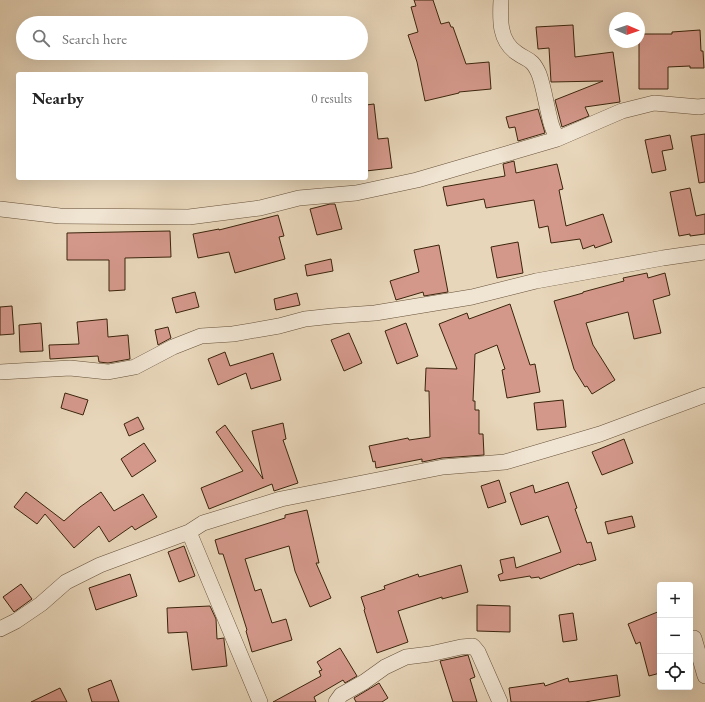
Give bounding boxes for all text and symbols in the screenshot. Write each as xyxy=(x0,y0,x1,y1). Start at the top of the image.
north arrow xyxy=(609,12,645,48)
search box xyxy=(16,16,368,60)
icon: search xyxy=(30,27,52,49)
text: Search here xyxy=(62,29,127,48)
text: Nearby xyxy=(32,87,84,109)
text: 0 results xyxy=(311,90,352,107)
map controls xyxy=(657,582,693,690)
button: + xyxy=(657,582,693,618)
button: − xyxy=(657,618,693,654)
button: locate xyxy=(657,654,693,690)

